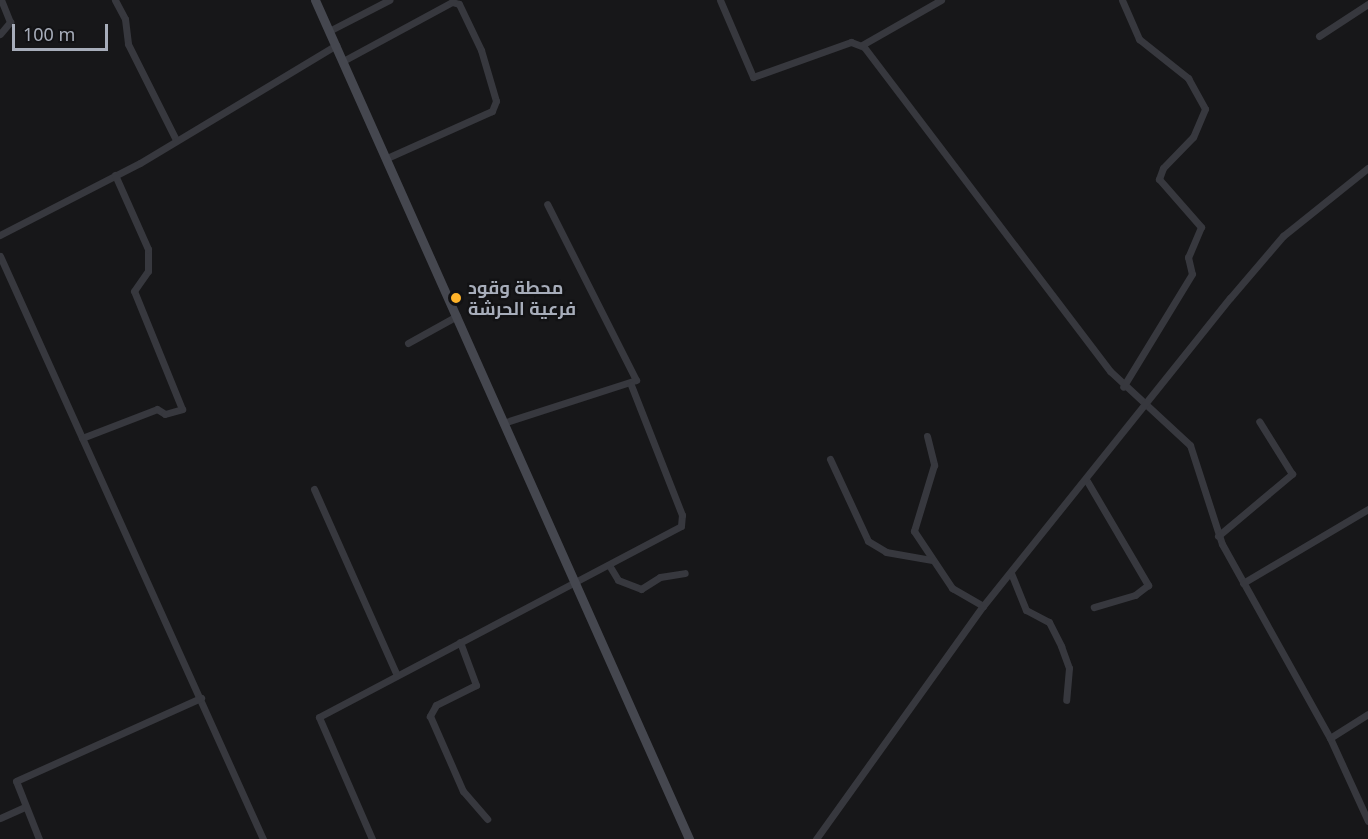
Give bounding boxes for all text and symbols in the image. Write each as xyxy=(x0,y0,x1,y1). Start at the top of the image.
scale bar xyxy=(15,12,111,50)
text: 100 m xyxy=(23,22,75,46)
place label: محطة وقود فرعية الحرشة xyxy=(468,277,576,320)
marker: محطة وقود فرعية الحرشة xyxy=(449,291,463,305)

